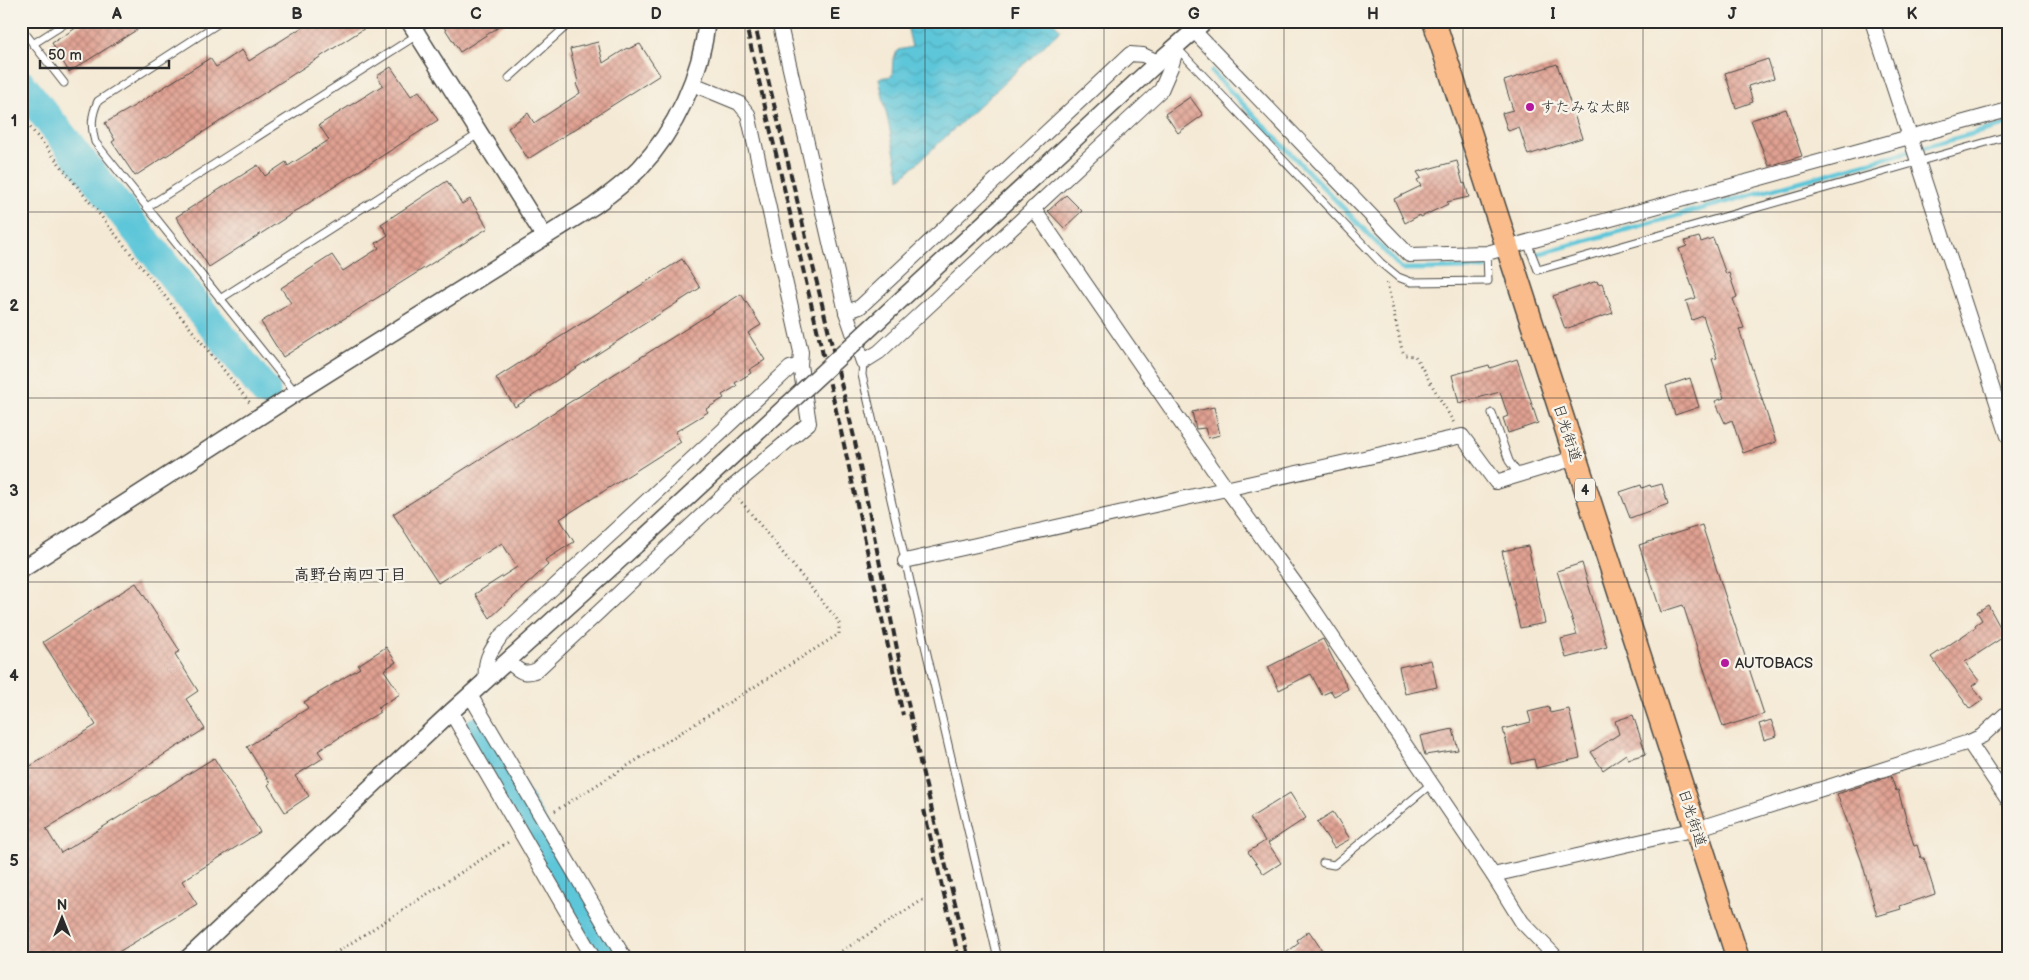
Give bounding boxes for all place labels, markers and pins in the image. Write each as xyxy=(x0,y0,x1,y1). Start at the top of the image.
place label: すたみな太郎 xyxy=(1540,98,1630,117)
marker: すたみな太郎 xyxy=(1524,101,1536,113)
place label: AUTOBACS xyxy=(1735,654,1813,673)
marker: AUTOBACS xyxy=(1719,657,1731,669)

